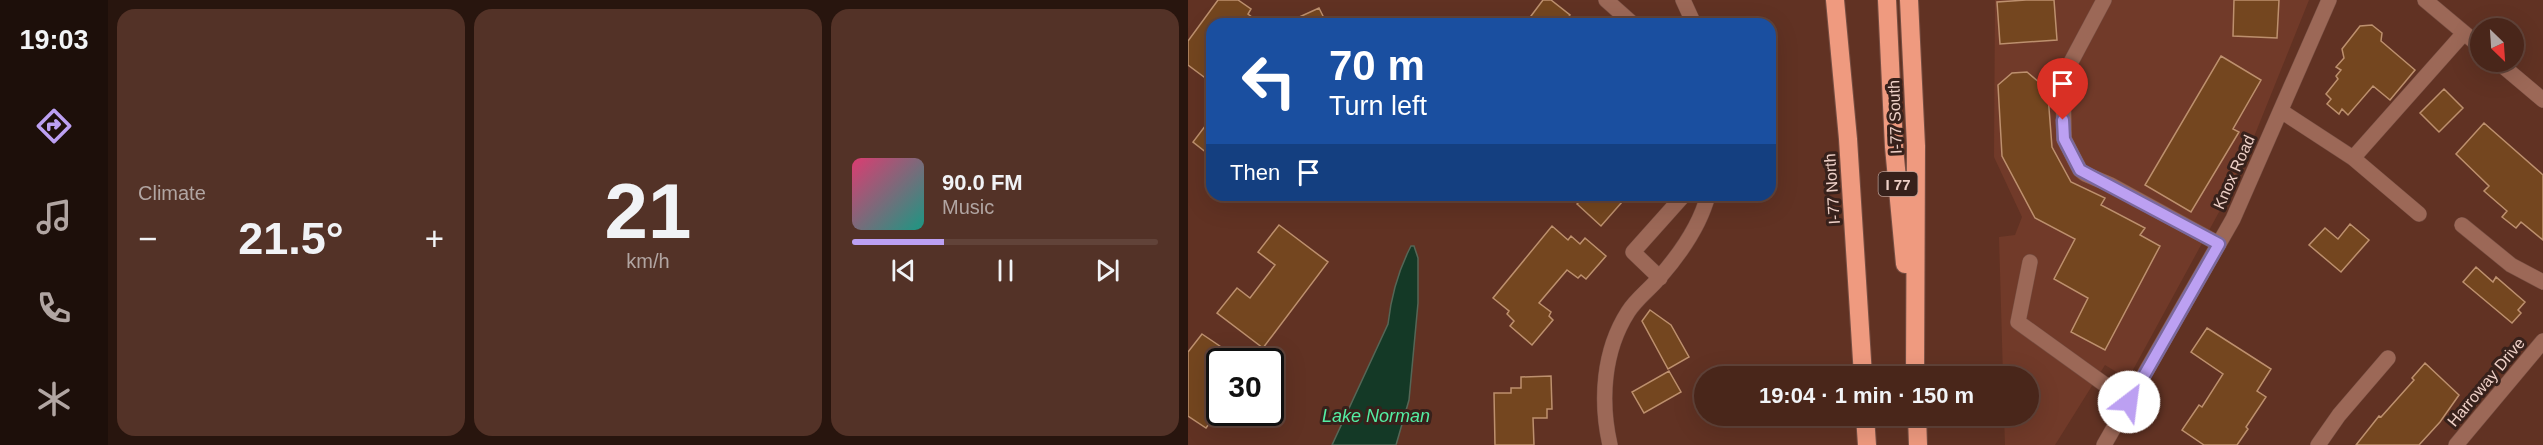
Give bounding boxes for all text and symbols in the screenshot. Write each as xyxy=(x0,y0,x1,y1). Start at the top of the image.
north arrow xyxy=(2470,18,2524,72)
map controls xyxy=(2470,18,2524,72)
text: 19:03 xyxy=(19,25,89,55)
icon: left xyxy=(1230,42,1308,120)
text: 70 m xyxy=(1329,42,1425,89)
pin xyxy=(2037,58,2088,120)
icon: arrive xyxy=(2046,67,2079,100)
street label: I-77 South xyxy=(1885,80,1905,154)
text: Turn left xyxy=(1329,91,1427,121)
icon: directions xyxy=(33,105,75,147)
street label: Knox Road xyxy=(2210,132,2258,212)
street label: I-77 North xyxy=(1821,153,1843,225)
icon: arrive xyxy=(1292,156,1325,189)
text: Then xyxy=(1230,160,1280,185)
text: 21 xyxy=(605,167,691,255)
text: 90.0 FM xyxy=(942,170,1023,195)
road number: I 77 xyxy=(1878,172,1918,196)
text: Climate xyxy=(138,182,206,204)
icon: music xyxy=(33,196,75,238)
text: Music xyxy=(942,196,994,218)
text: 21.5° xyxy=(238,213,344,264)
text: − xyxy=(138,220,157,257)
text: + xyxy=(425,220,444,257)
text: km/h xyxy=(626,250,670,272)
icon: previous xyxy=(887,254,920,287)
icon: pause xyxy=(989,254,1022,287)
icon: next xyxy=(1091,254,1124,287)
icon: phone xyxy=(33,287,75,329)
street label: Harroway Drive xyxy=(2444,334,2528,430)
speed limit sign: 30 xyxy=(1206,348,1284,426)
position arrow xyxy=(2097,370,2161,434)
icon: climate xyxy=(33,378,75,420)
text: 19:04 · 1 min · 150 m xyxy=(1759,383,1974,408)
water label: Lake Norman xyxy=(1322,406,1430,426)

